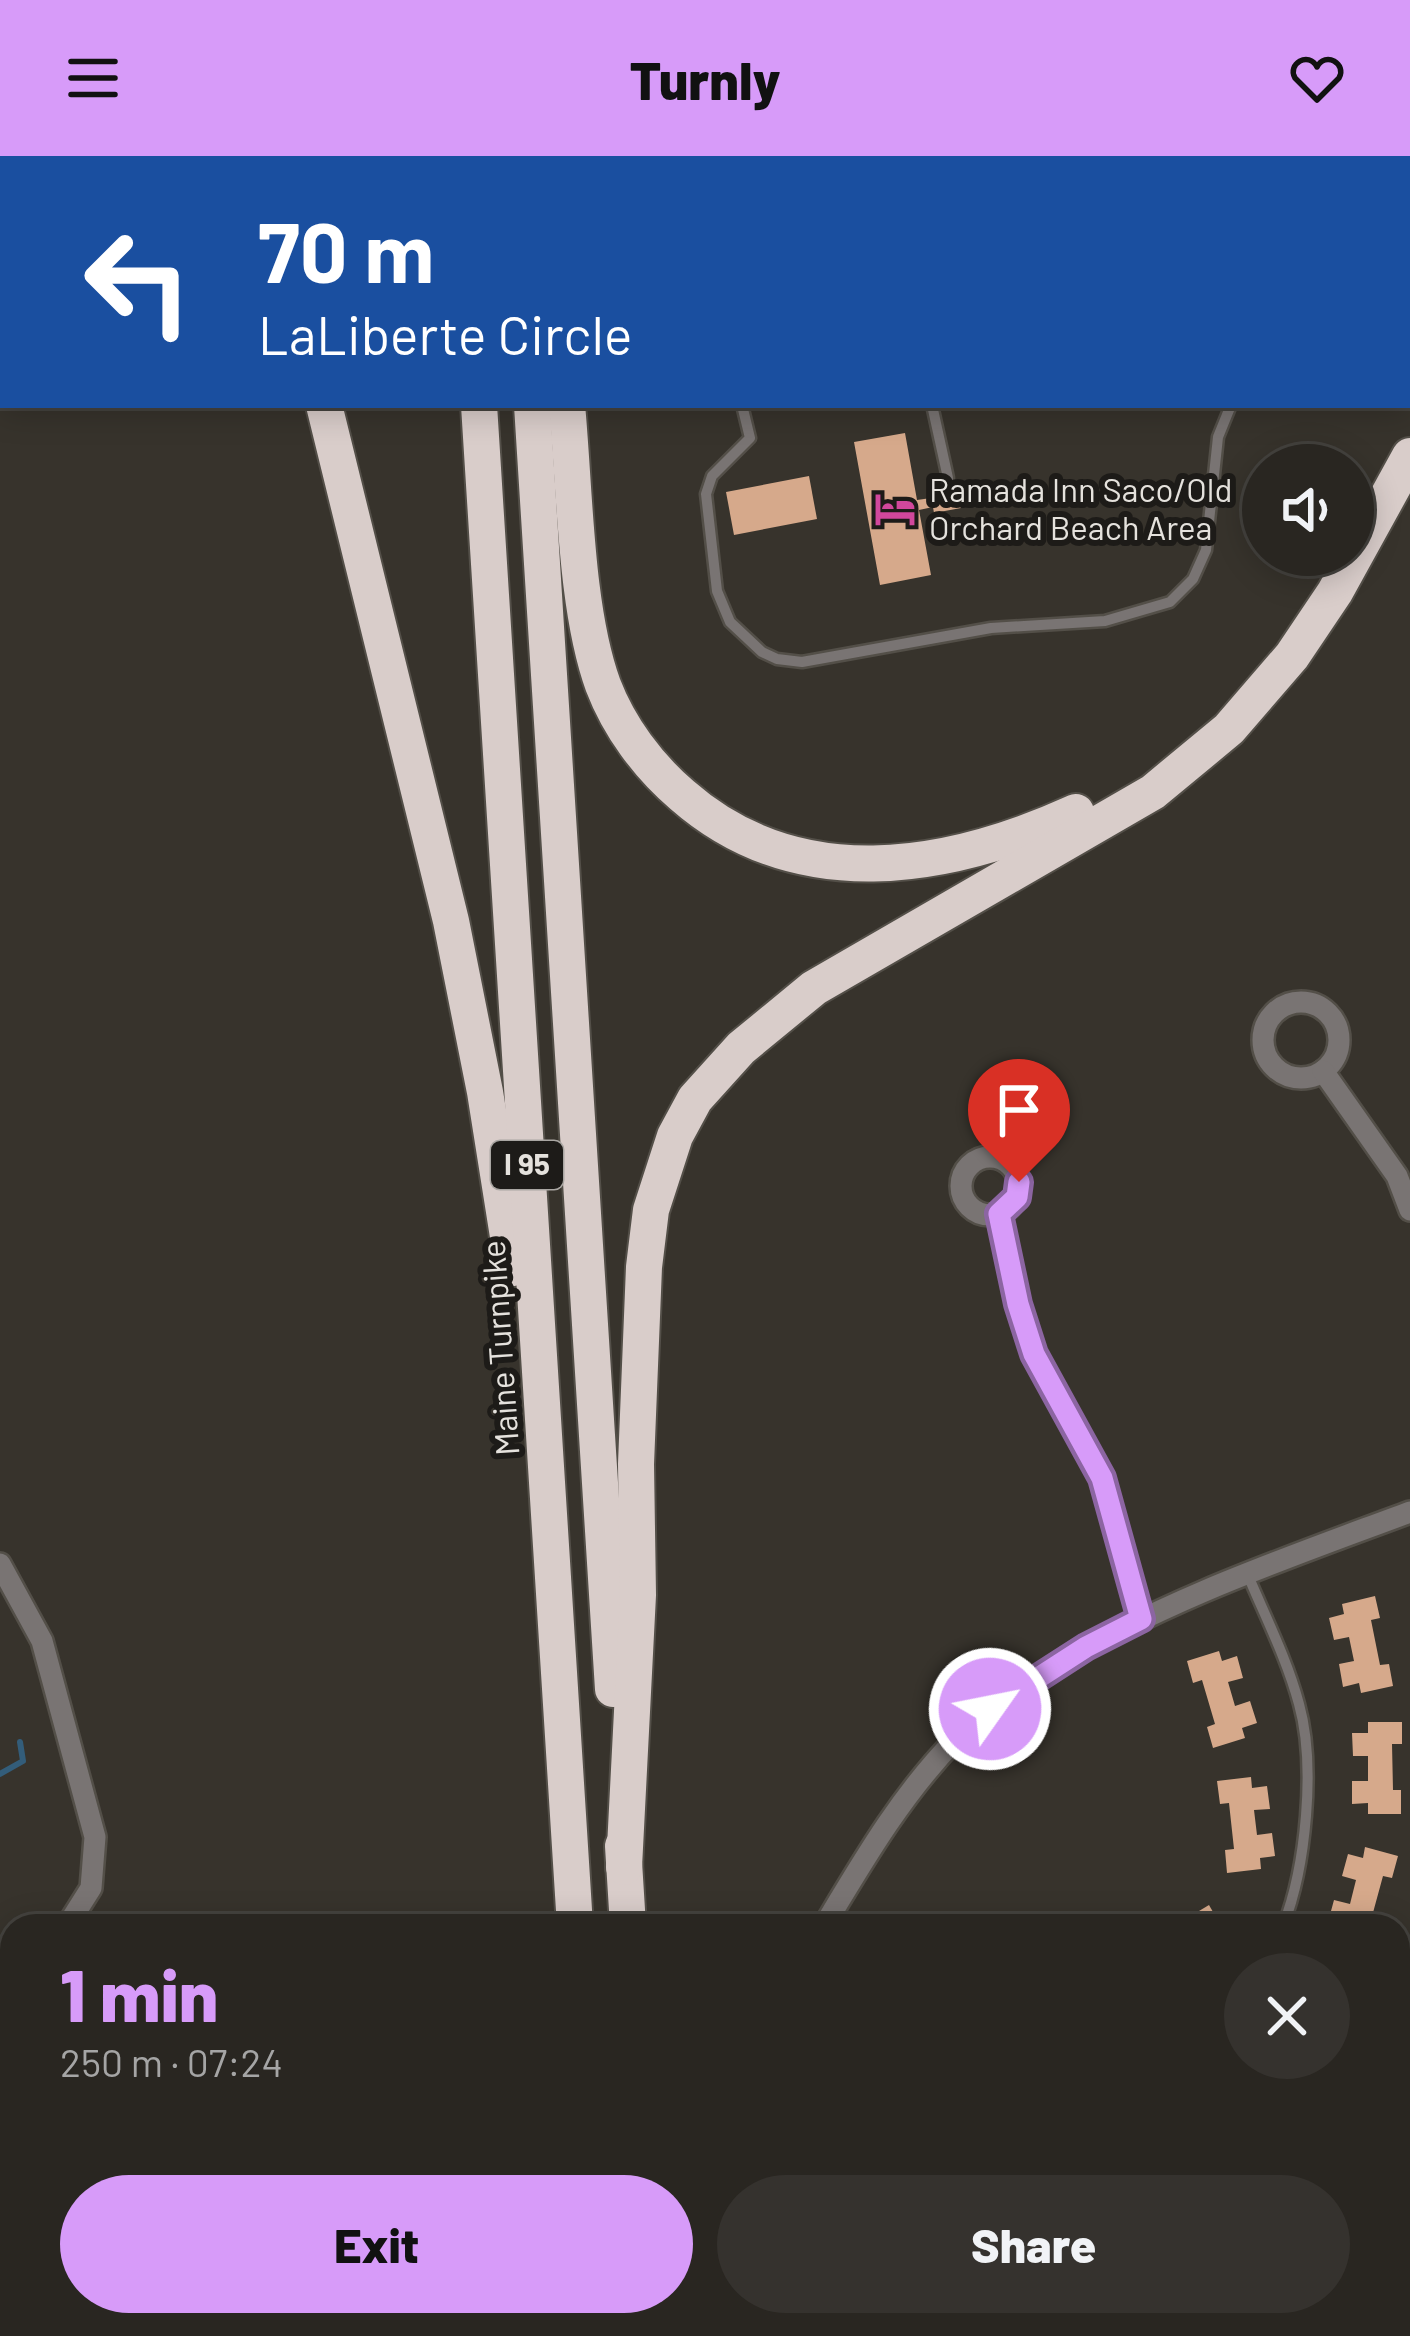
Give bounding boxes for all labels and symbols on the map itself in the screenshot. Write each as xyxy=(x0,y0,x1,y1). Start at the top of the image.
place label: Ramada Inn Saco/Old Orchard Beach Area xyxy=(929,469,1232,547)
hotel icon: Ramada Inn Saco/Old Orchard Beach Area xyxy=(872,486,918,532)
pin xyxy=(968,1059,1070,1182)
road number: I 95 xyxy=(491,1141,563,1189)
street label: Maine Turnpike xyxy=(472,1239,526,1457)
position arrow xyxy=(927,1646,1053,1772)

